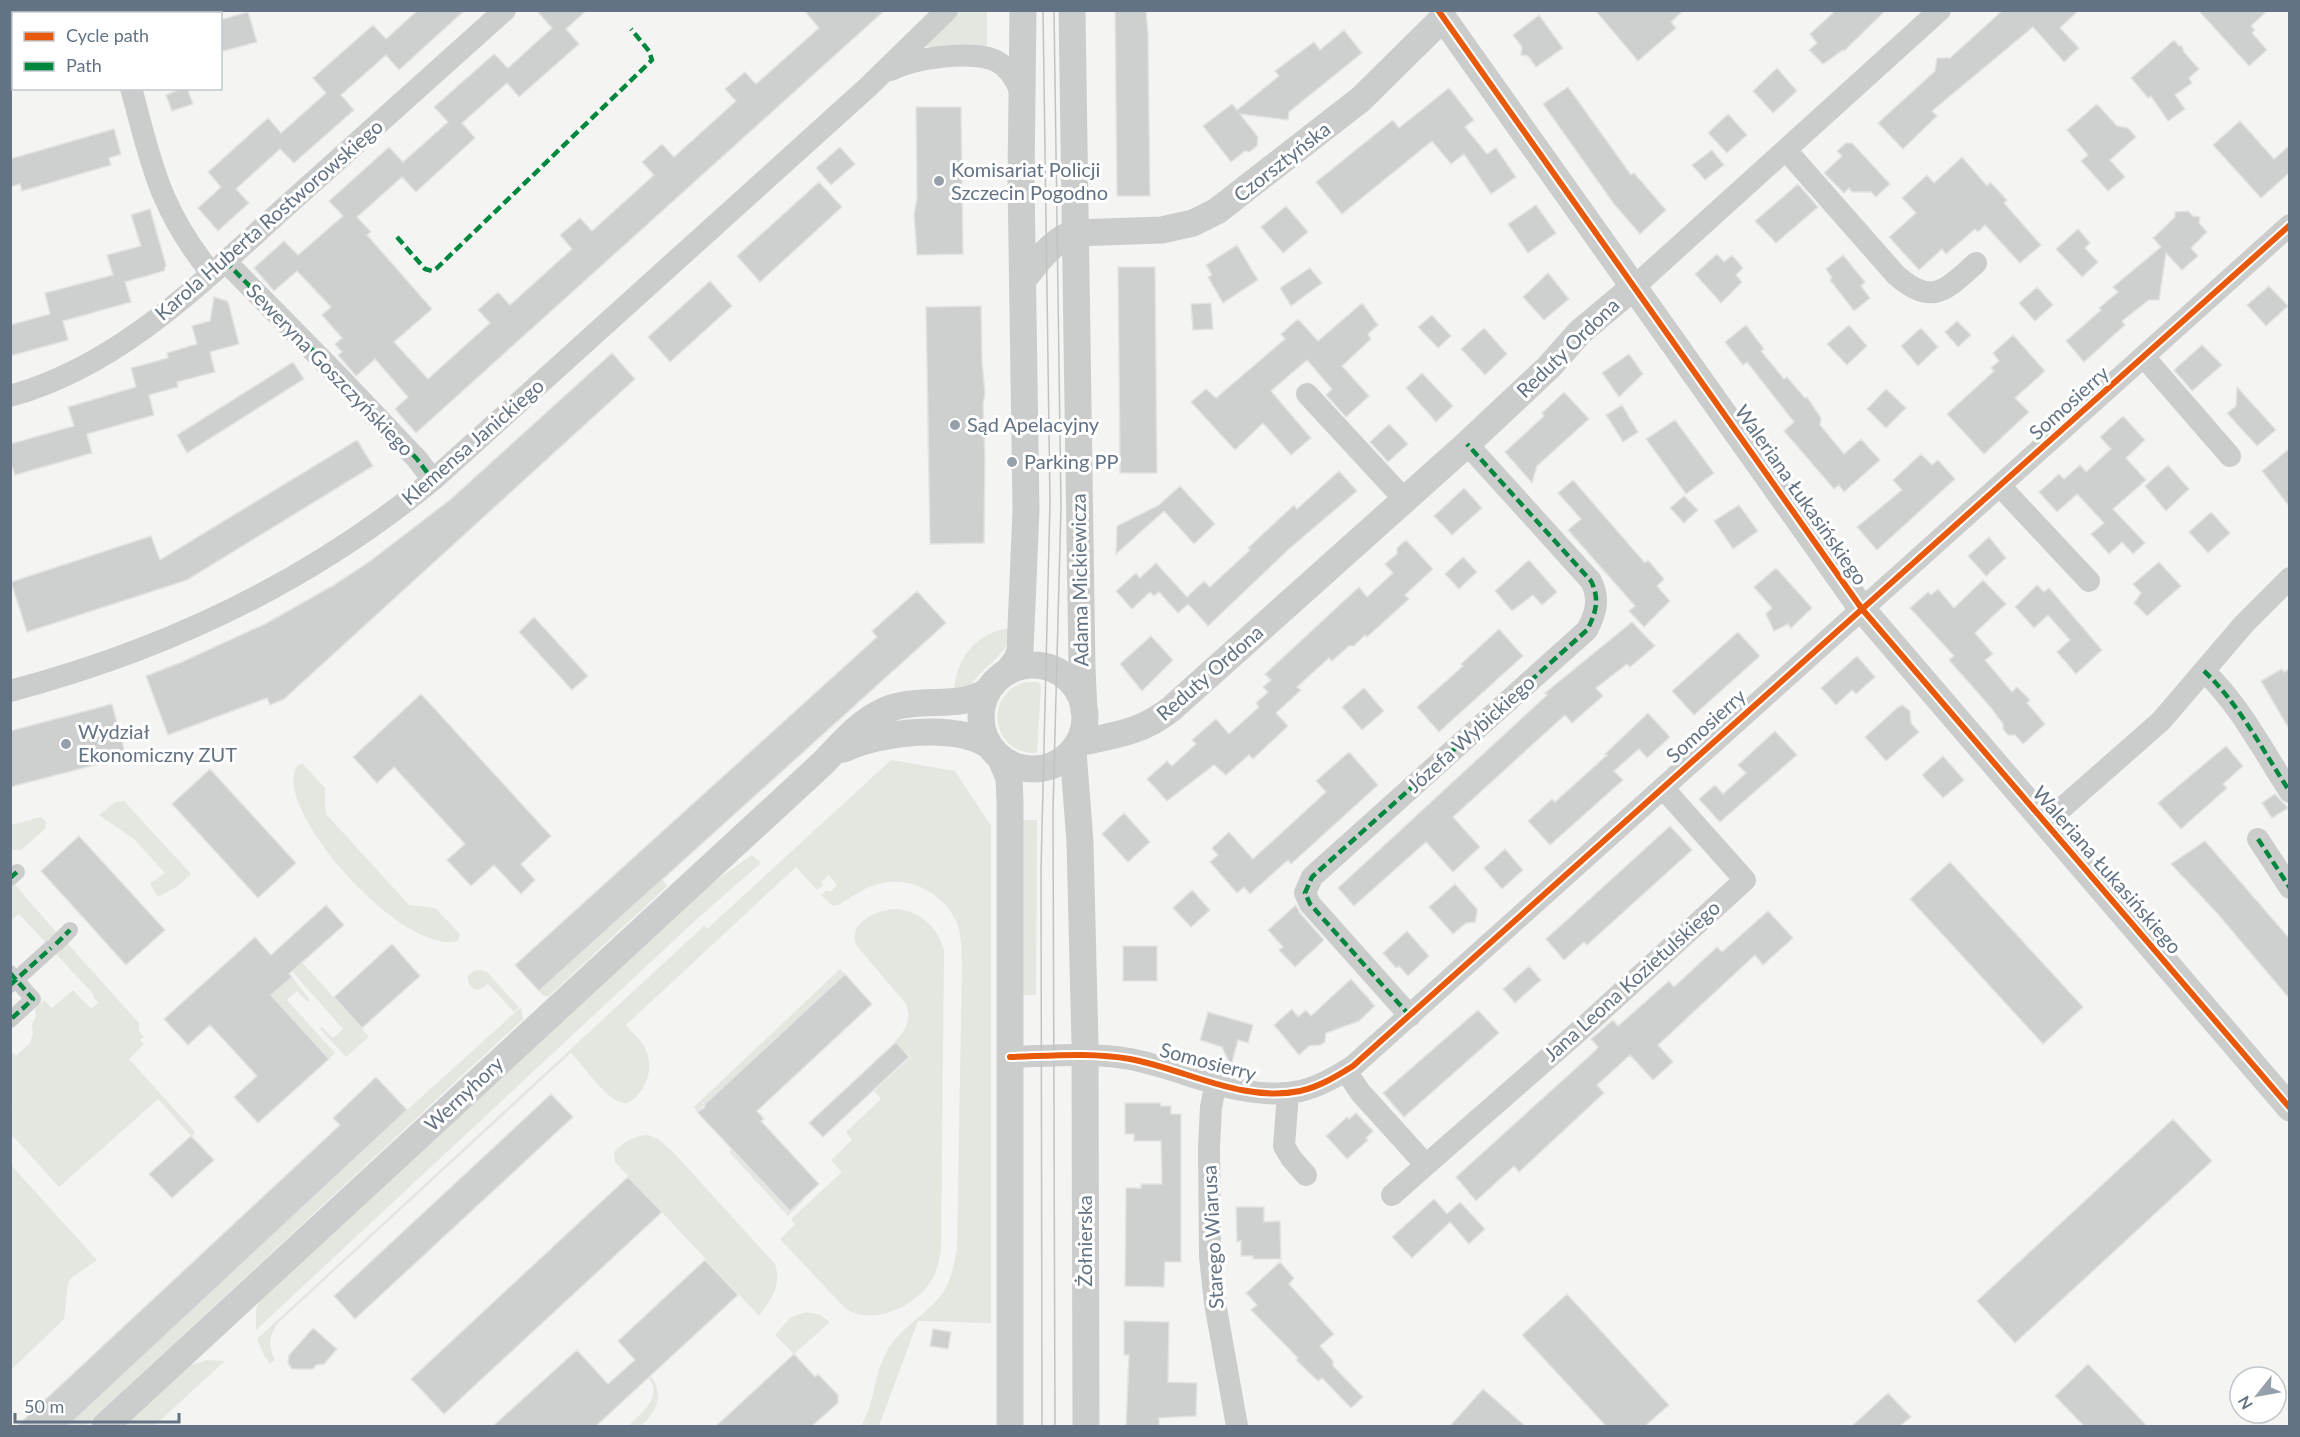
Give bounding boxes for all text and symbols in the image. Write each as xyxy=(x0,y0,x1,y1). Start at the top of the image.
legend xyxy=(12,12,222,90)
text: Cycle path xyxy=(66,24,149,46)
text: Path xyxy=(66,54,102,76)
street label: Karola Huberta Rostworowskiego xyxy=(150,114,387,325)
street label: Czorsztyńska xyxy=(1228,116,1334,206)
place label: Komisariat Policji Szczecin Pogodno xyxy=(951,157,1108,204)
marker: Komisariat Policji Szczecin Pogodno xyxy=(932,174,946,188)
street label: Seweryna Goszczyńskiego xyxy=(242,278,419,460)
street label: Reduty Ordona xyxy=(1511,292,1624,402)
street label: Somosierry xyxy=(2024,360,2114,444)
street label: Klemensa Janickiego xyxy=(396,373,548,509)
street label: Waleriana Łukasińskiego xyxy=(1730,400,1873,589)
place label: Sąd Apelacyjny xyxy=(967,412,1100,436)
marker: Sąd Apelacyjny xyxy=(948,418,962,432)
place label: Parking PP xyxy=(1024,449,1119,473)
marker: Parking PP xyxy=(1005,455,1019,469)
street label: Adama Mickiewicza xyxy=(1065,493,1093,667)
street label: Reduty Ordona xyxy=(1151,619,1267,725)
street label: Józefa Wybickiego xyxy=(1401,670,1539,797)
street label: Somosierry xyxy=(1661,683,1751,767)
place label: Wydział Ekonomiczny ZUT xyxy=(78,719,237,766)
marker: Wydział Ekonomiczny ZUT xyxy=(59,737,73,751)
street label: Waleriana Łukasińskiego xyxy=(2028,781,2187,958)
street label: Jana Leona Kozietulskiego xyxy=(1538,895,1724,1066)
street label: Somosierry xyxy=(1157,1037,1260,1086)
street label: Wernyhory xyxy=(419,1050,508,1136)
street label: Starego Wiarusa xyxy=(1196,1165,1228,1309)
street label: Żołnierska xyxy=(1072,1195,1096,1287)
north arrow xyxy=(2228,1365,2288,1425)
scale bar xyxy=(15,1386,178,1424)
text: N xyxy=(2233,1393,2256,1413)
text: 50 m xyxy=(24,1395,64,1417)

